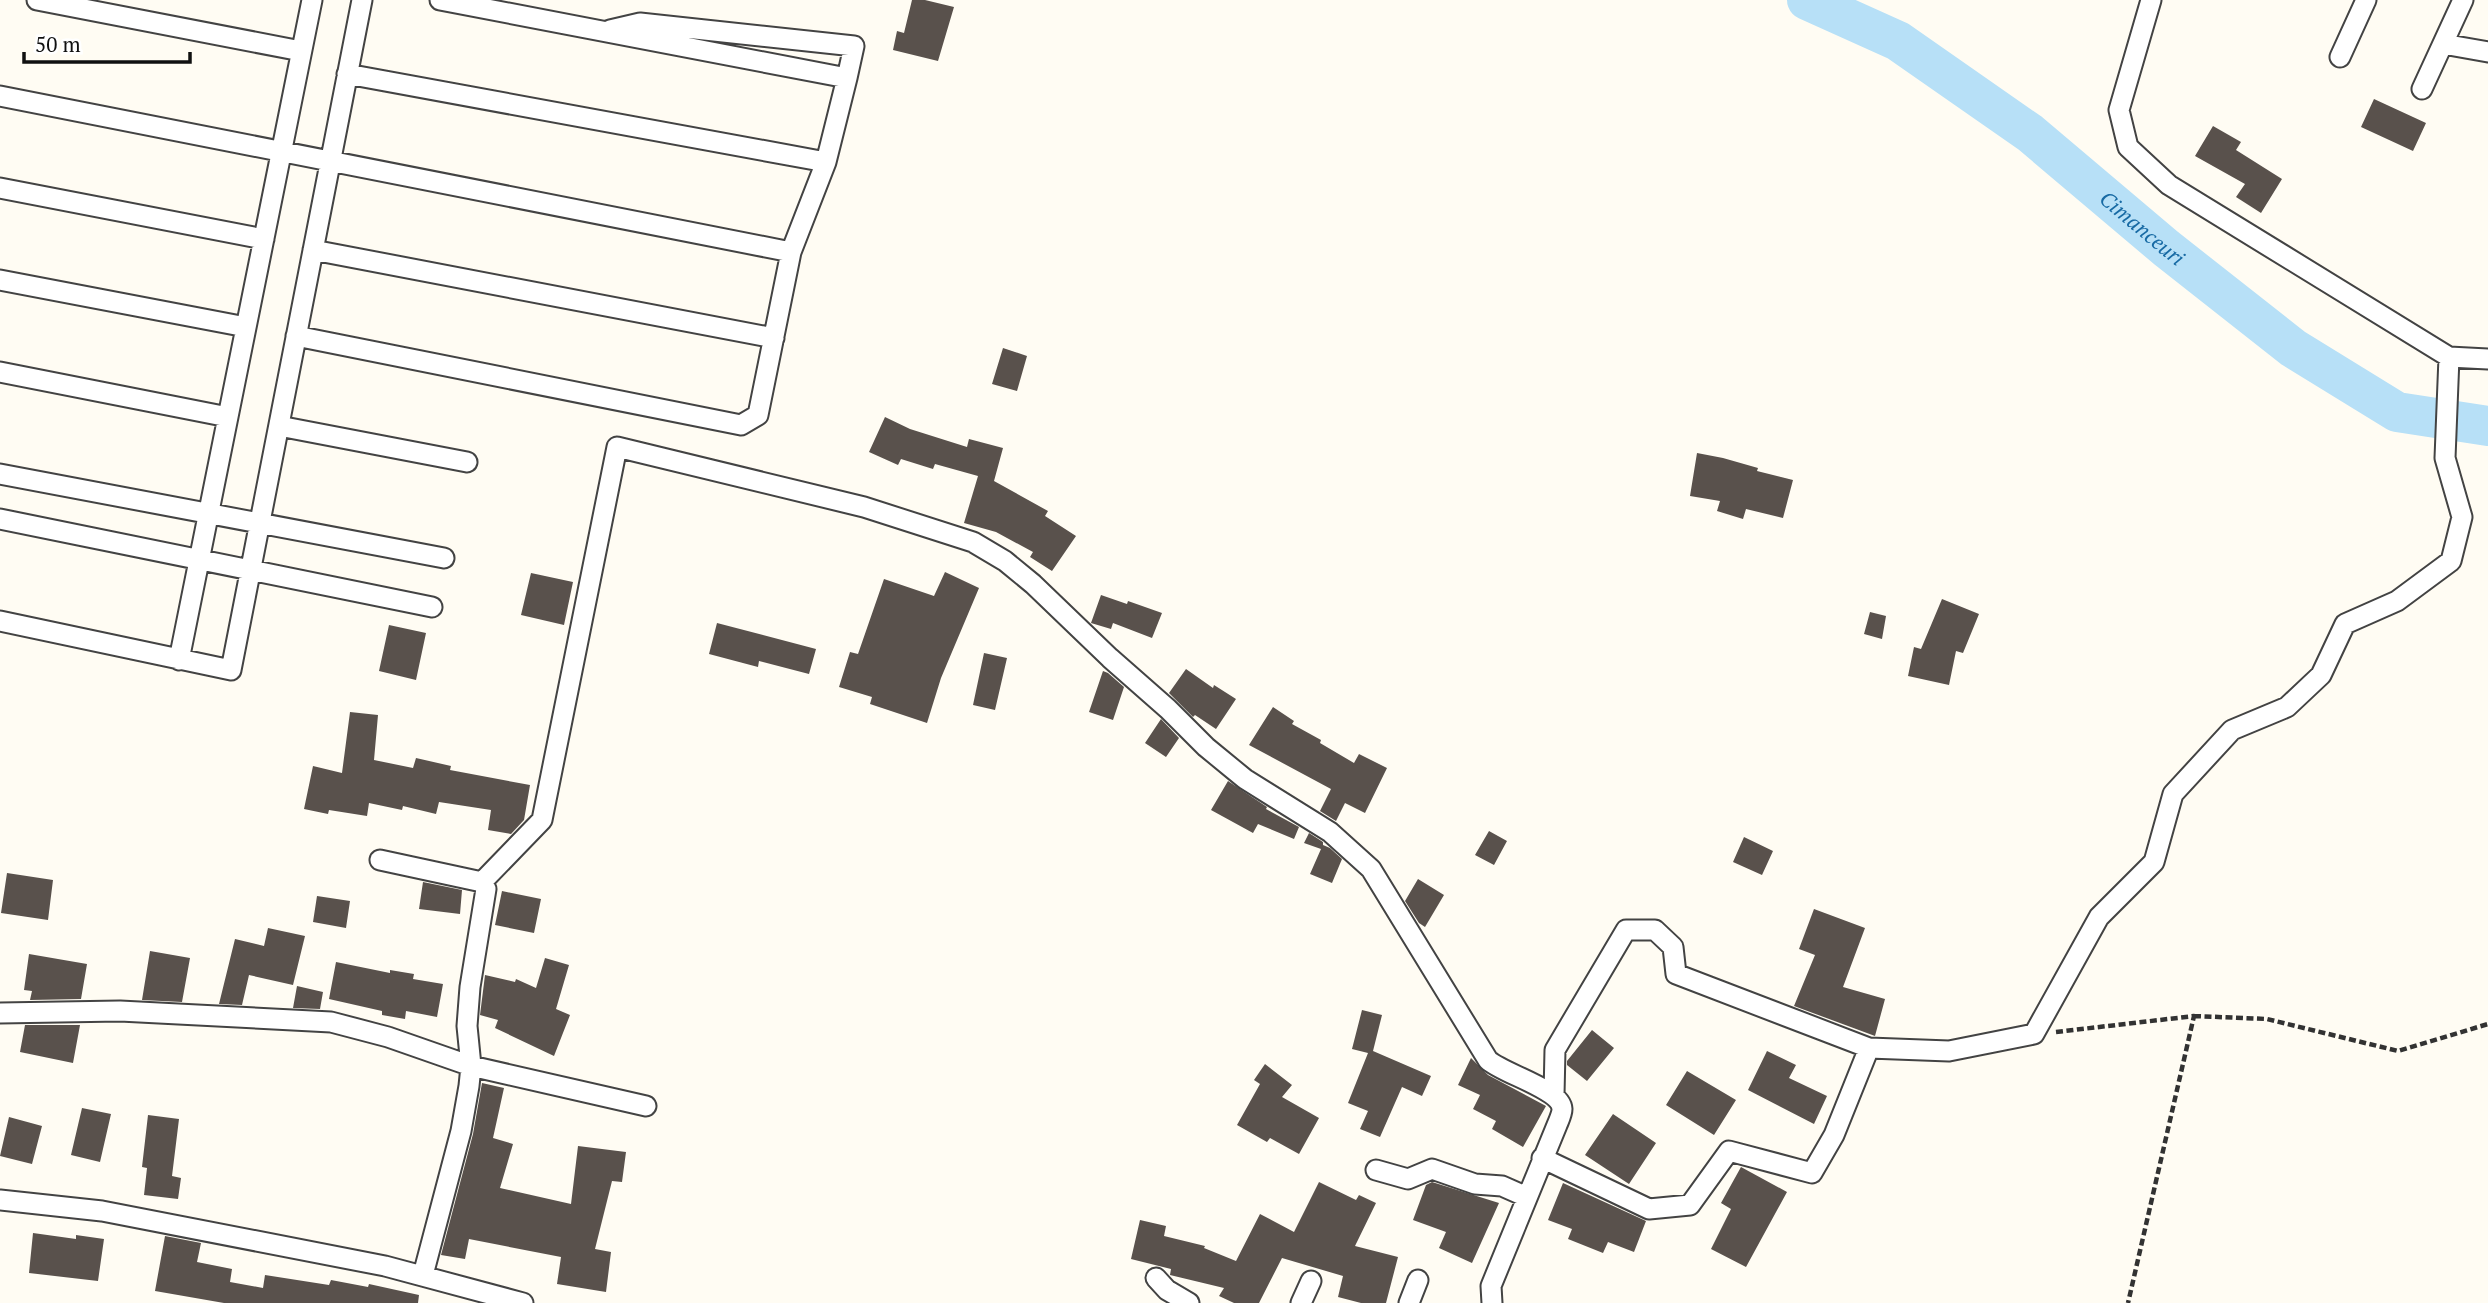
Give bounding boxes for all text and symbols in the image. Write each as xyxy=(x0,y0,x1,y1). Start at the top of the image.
scale bar xyxy=(24,21,191,65)
text: 50 m xyxy=(35,30,81,58)
water label: Cimanceuri xyxy=(2094,184,2191,272)

